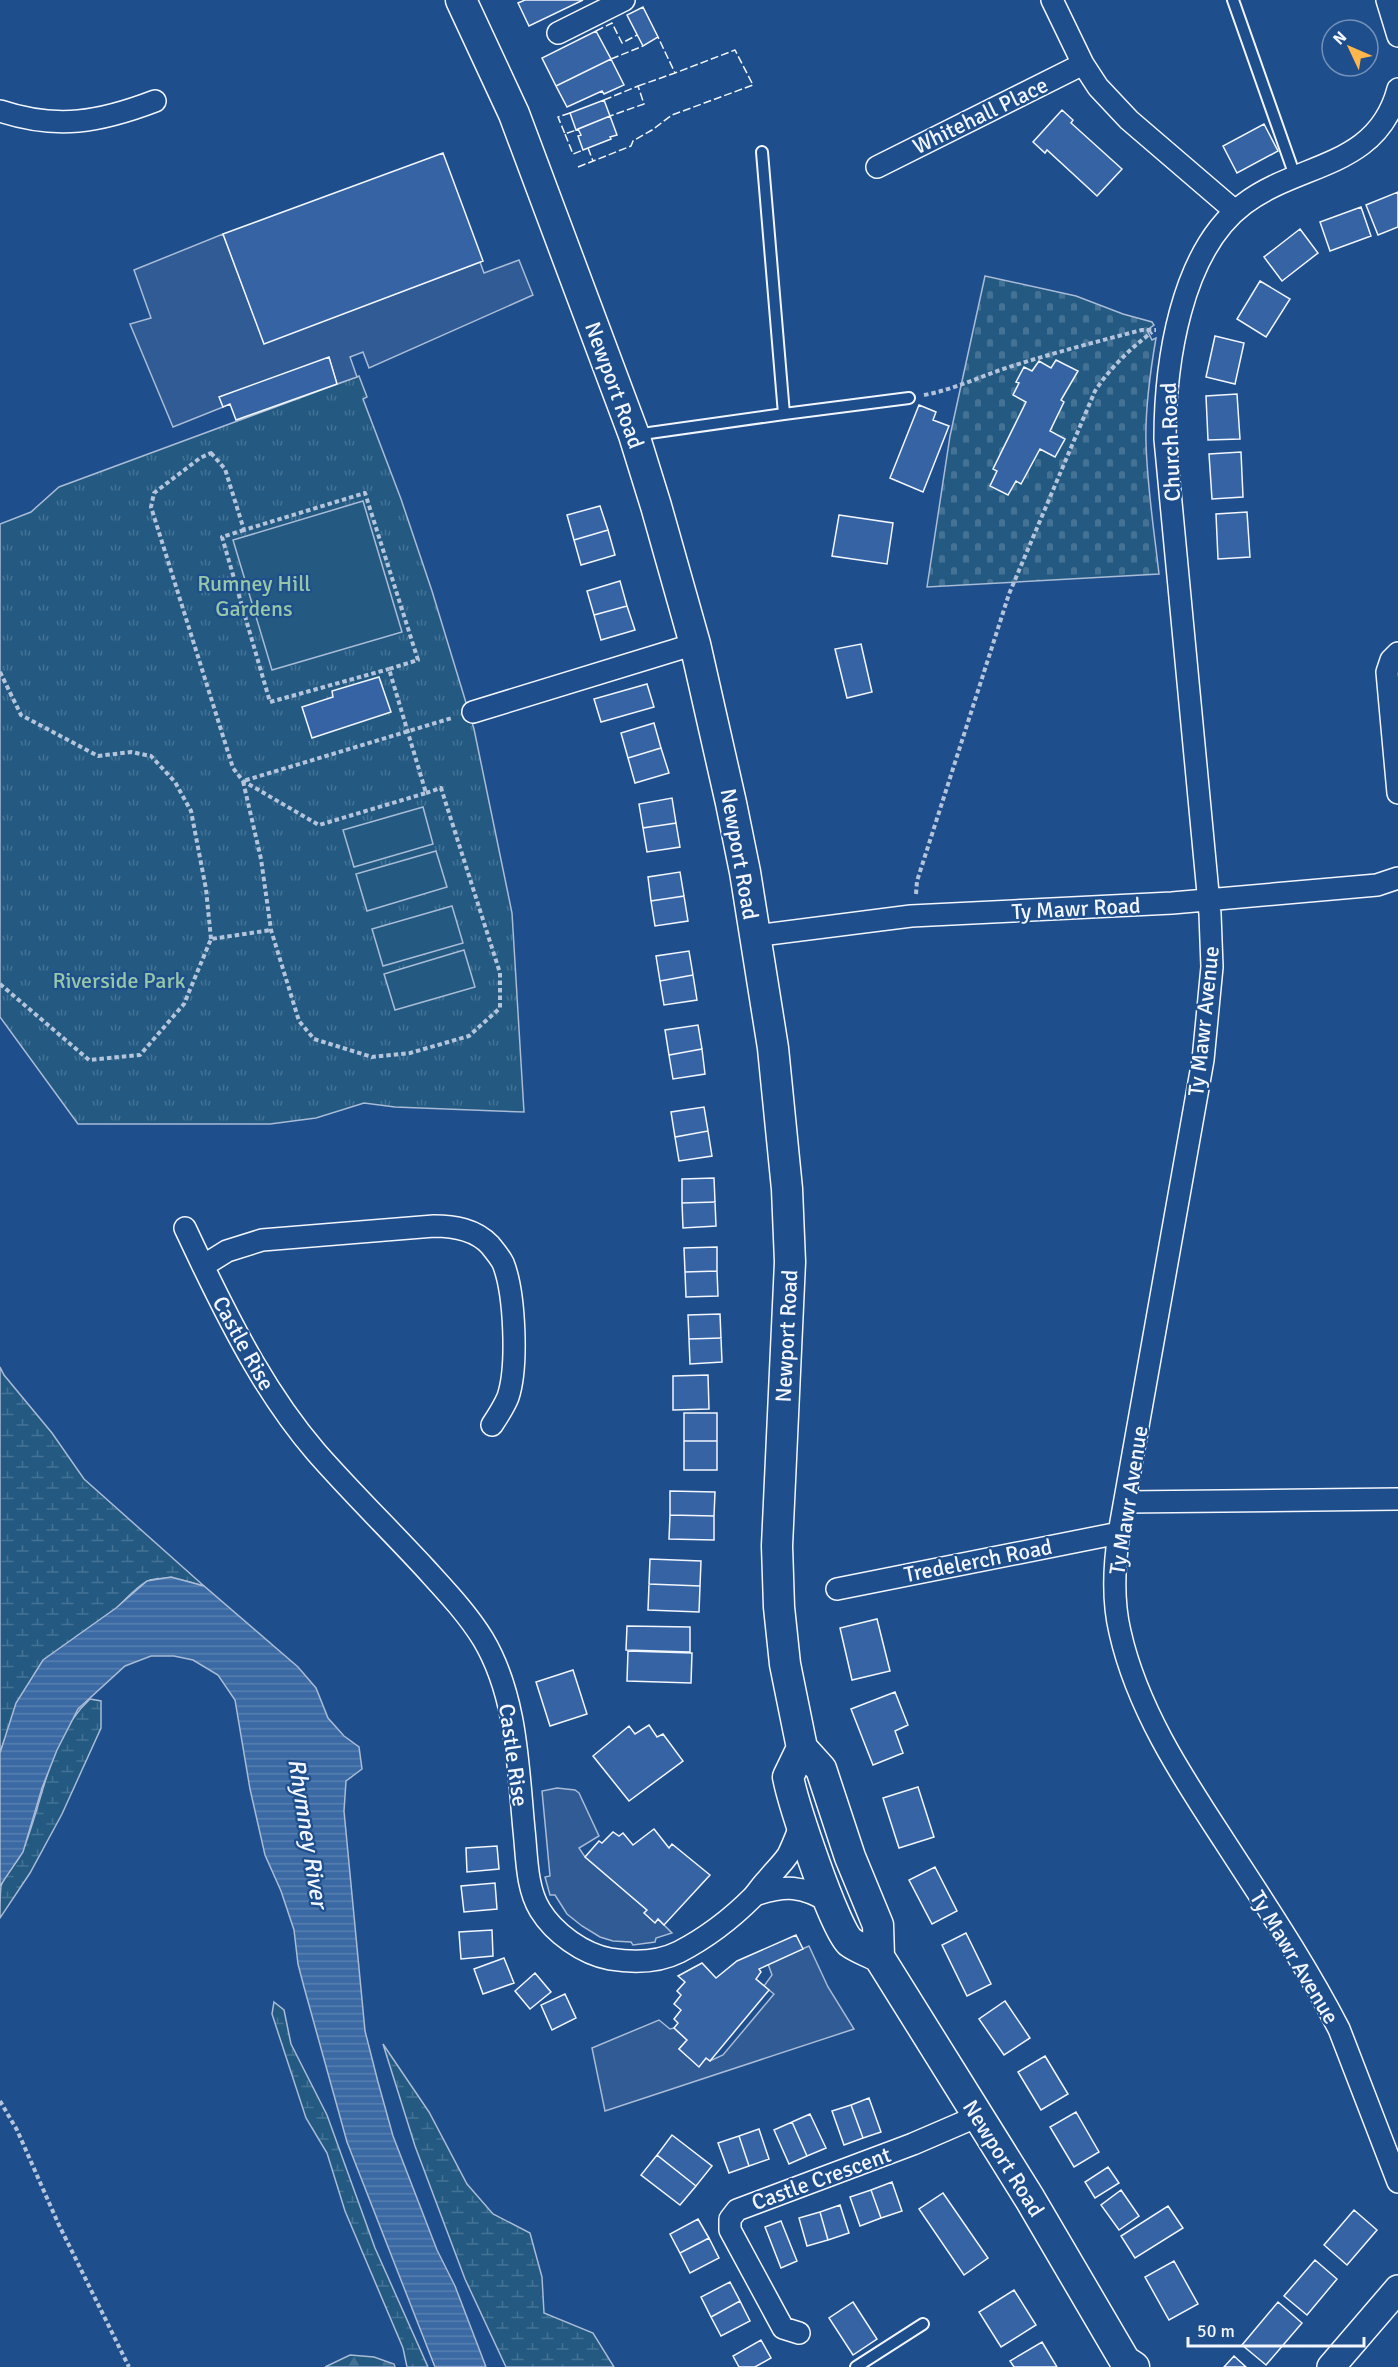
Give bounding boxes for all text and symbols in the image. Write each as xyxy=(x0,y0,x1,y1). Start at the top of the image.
north arrow xyxy=(1320,18,1380,78)
text: N xyxy=(1329,27,1351,49)
street label: Whitehall Place xyxy=(908,71,1052,160)
street label: Newport Road xyxy=(579,318,650,452)
street label: Church Road xyxy=(1155,382,1186,502)
park label: Rumney Hill Gardens xyxy=(197,570,311,622)
street label: Newport Road xyxy=(715,786,764,922)
street label: Ty Mawr Road xyxy=(1011,892,1141,925)
street label: Ty Mawr Avenue xyxy=(1182,945,1225,1097)
park label: Riverside Park xyxy=(52,967,186,994)
street label: Newport Road xyxy=(770,1269,803,1403)
street label: Castle Rise xyxy=(207,1291,280,1395)
street label: Ty Mawr Avenue xyxy=(1103,1424,1154,1577)
street label: Tredelerch Road xyxy=(902,1533,1054,1588)
street label: Castle Rise xyxy=(493,1702,534,1808)
water label: Rhymney River xyxy=(281,1756,335,1913)
street label: Ty Mawr Avenue xyxy=(1244,1886,1345,2029)
street label: Newport Road xyxy=(957,2095,1050,2222)
street label: Castle Crescent xyxy=(748,2141,895,2216)
scale bar xyxy=(1188,2310,1364,2348)
text: 50 m xyxy=(1197,2320,1235,2342)

